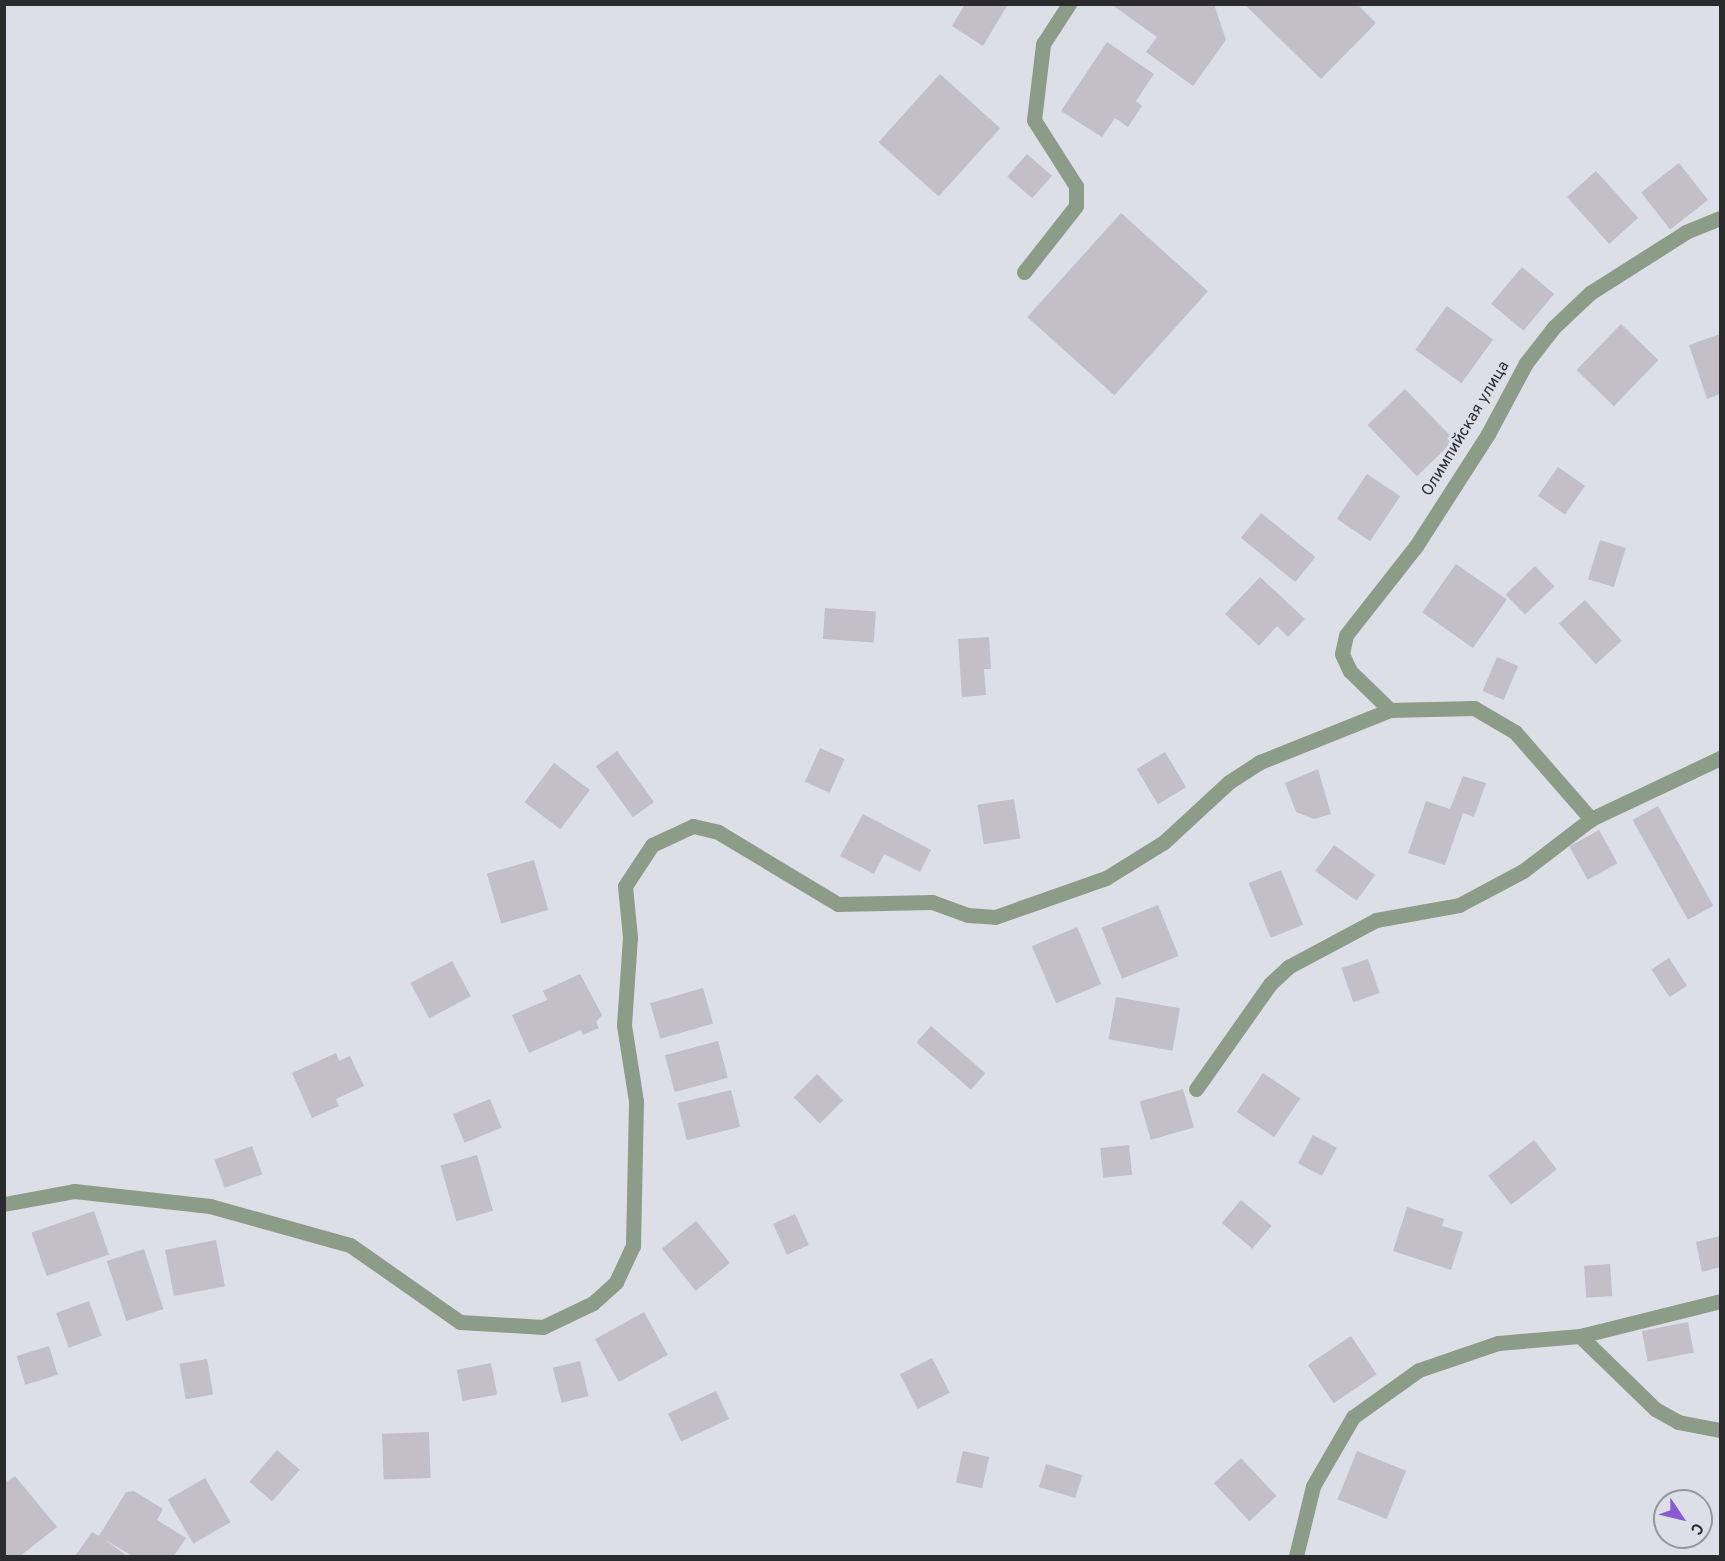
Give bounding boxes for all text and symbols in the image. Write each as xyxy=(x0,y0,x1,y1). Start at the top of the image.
street label: Олимпийская улица xyxy=(1418,358,1514,500)
north arrow xyxy=(1653,1489,1713,1549)
text: С xyxy=(1685,1518,1707,1538)

